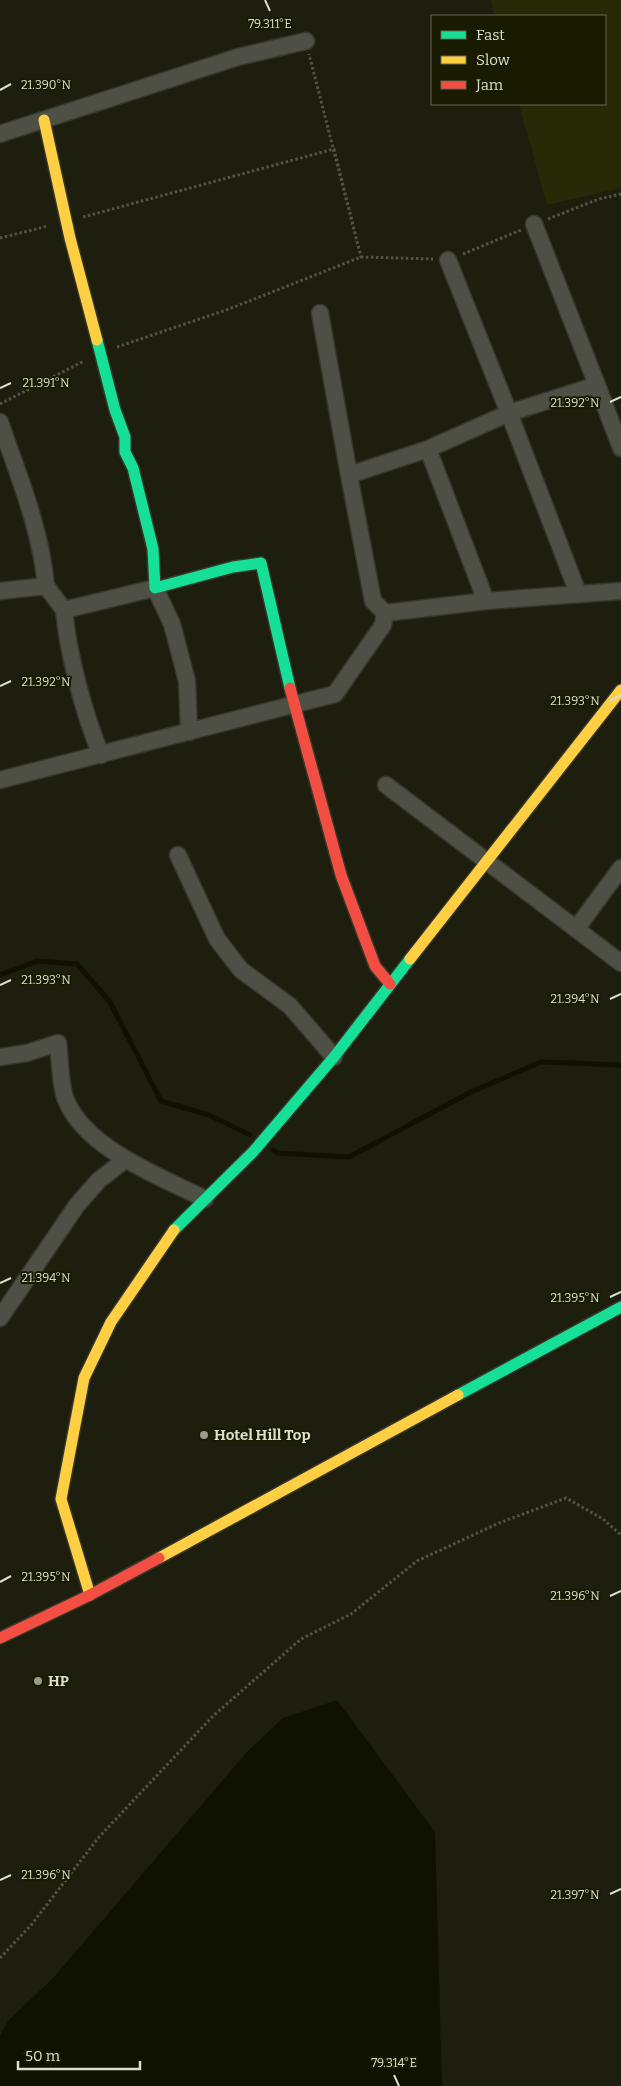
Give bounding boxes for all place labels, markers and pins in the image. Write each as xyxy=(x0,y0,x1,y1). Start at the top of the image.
place label: Hotel Hill Top xyxy=(214,1426,311,1444)
marker: Hotel Hill Top xyxy=(198,1429,210,1441)
place label: HP xyxy=(48,1672,69,1690)
marker: HP xyxy=(32,1675,44,1687)

